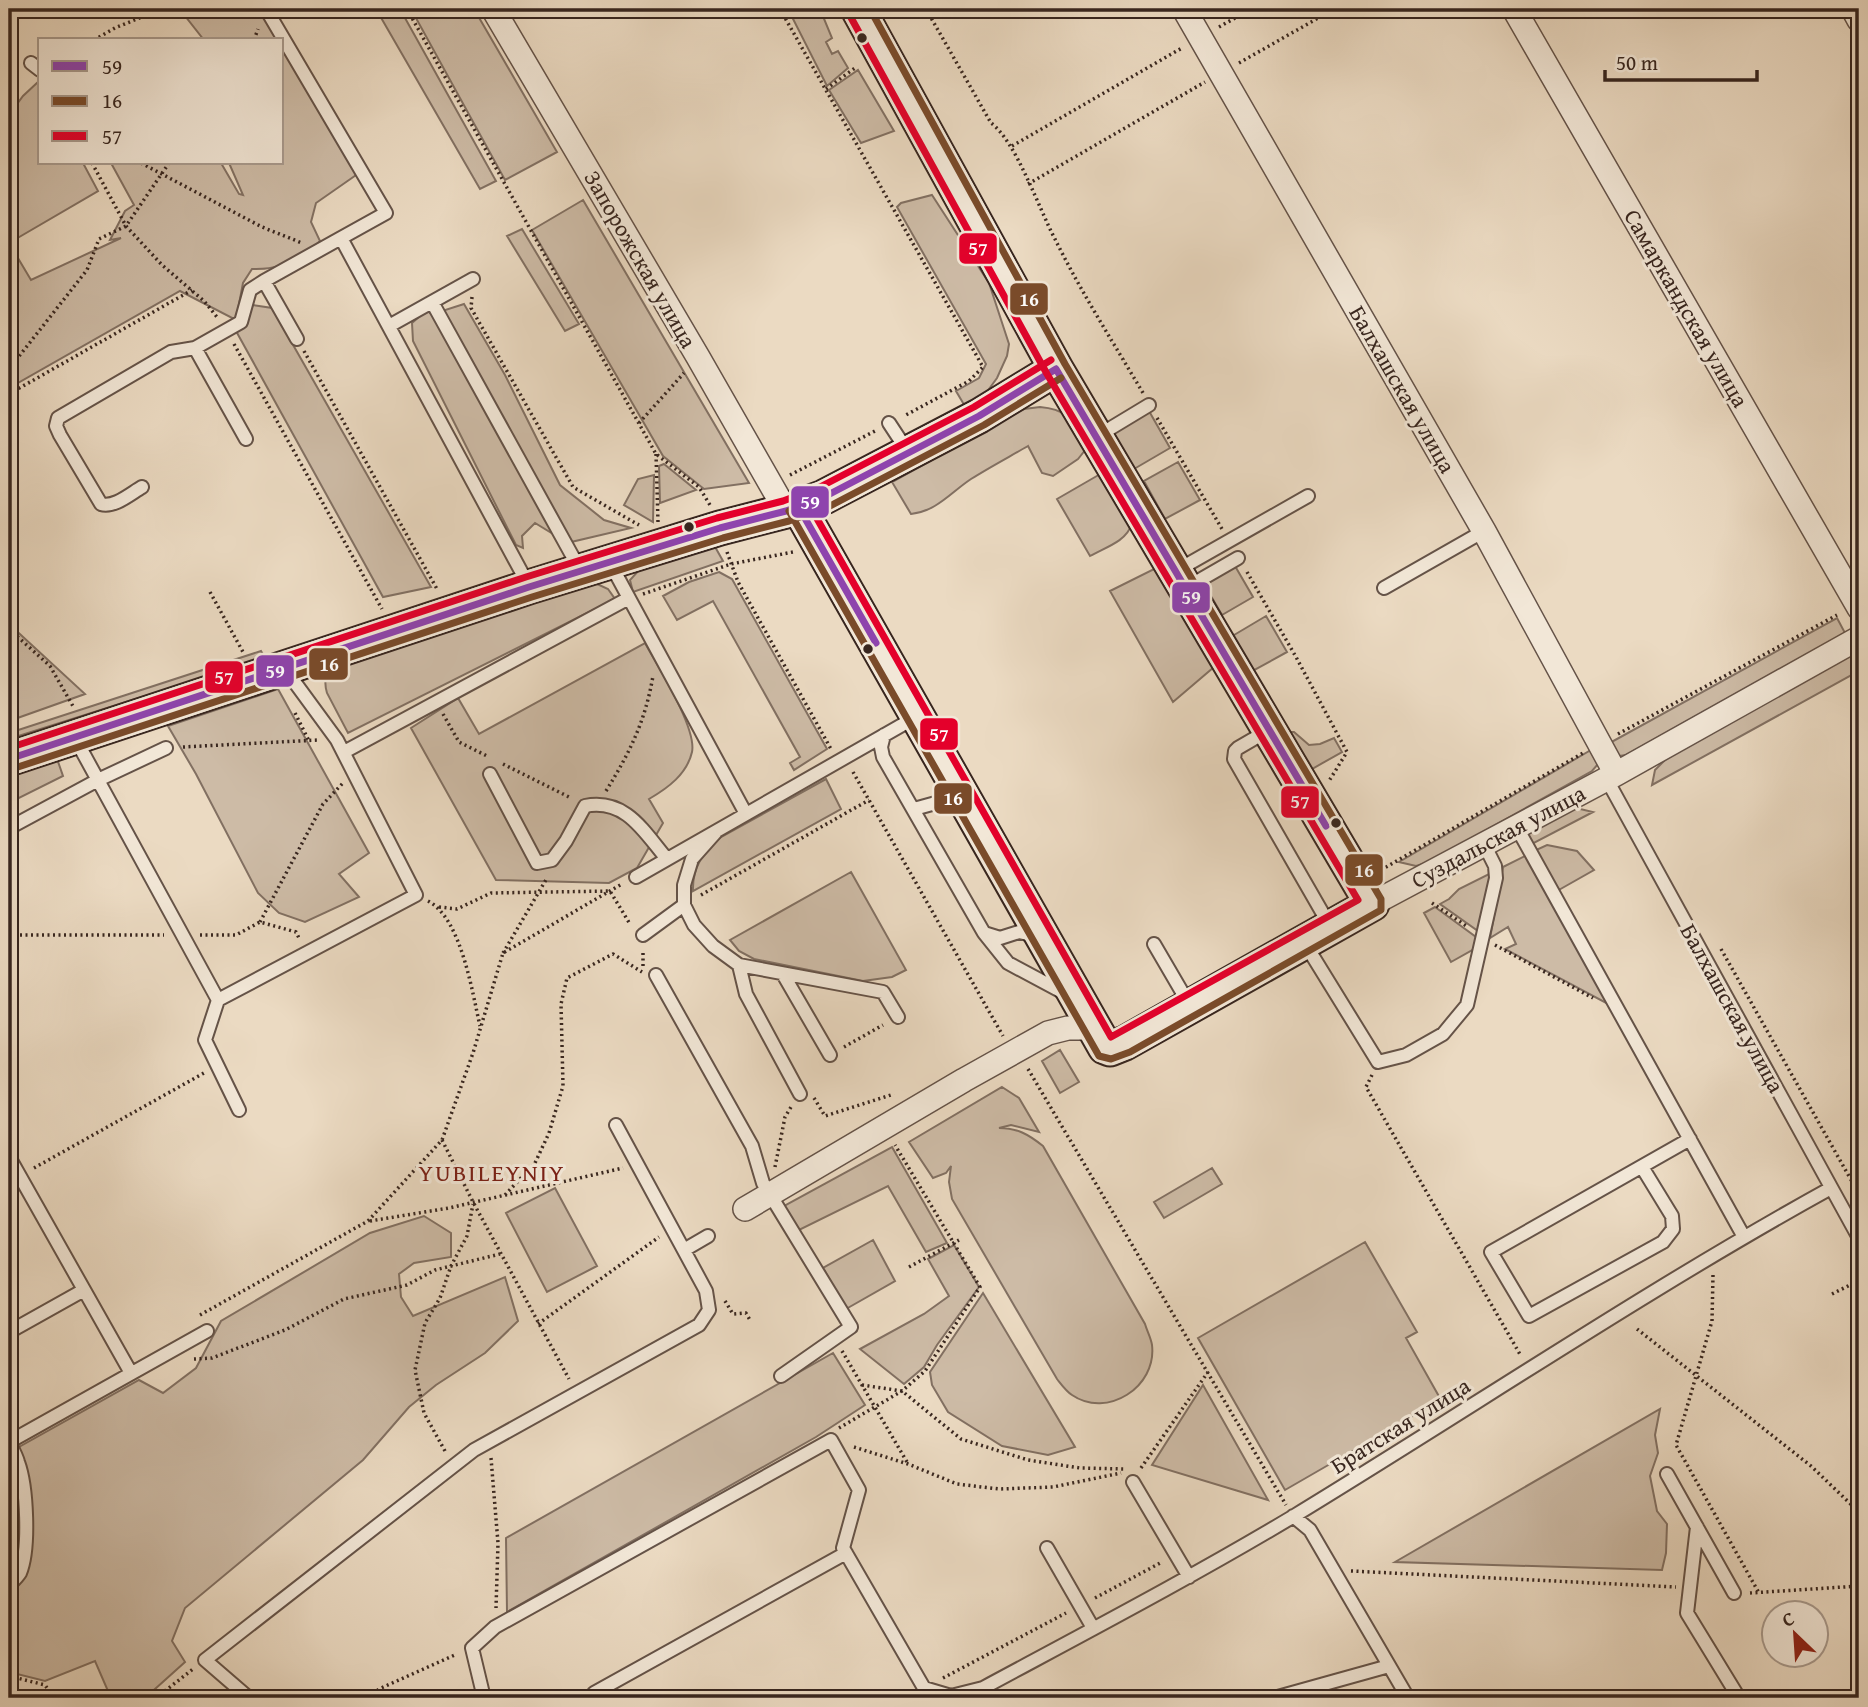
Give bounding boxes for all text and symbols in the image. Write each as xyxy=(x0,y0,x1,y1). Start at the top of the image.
unlabelled marker xyxy=(855,31,869,45)
legend xyxy=(38,38,284,164)
scale bar xyxy=(1605,38,1758,82)
text: 50 m xyxy=(1616,47,1658,78)
text: 59 xyxy=(102,51,122,82)
text: 16 xyxy=(102,85,122,116)
text: 57 xyxy=(102,121,122,152)
street label: Запорожская улица xyxy=(577,164,705,354)
street label: Самаркандская улица xyxy=(1617,203,1757,413)
line badge: 57 xyxy=(958,232,998,265)
text: 57 xyxy=(968,234,988,262)
line badge: 16 xyxy=(1009,282,1049,316)
text: 16 xyxy=(1019,285,1039,313)
street label: Балхашская улица xyxy=(1342,299,1464,479)
line badge: 59 xyxy=(790,485,830,519)
text: 59 xyxy=(800,488,820,516)
unlabelled marker xyxy=(682,520,696,534)
line badge: 59 xyxy=(1171,581,1211,614)
text: 59 xyxy=(1181,583,1201,611)
unlabelled marker xyxy=(861,642,875,656)
line badge: 16 xyxy=(308,647,349,681)
text: 16 xyxy=(319,650,339,678)
line badge: 59 xyxy=(255,654,295,688)
text: 59 xyxy=(265,657,285,685)
line badge: 57 xyxy=(204,660,244,694)
text: 57 xyxy=(214,663,234,691)
line badge: 57 xyxy=(919,717,959,751)
text: 57 xyxy=(929,720,949,748)
street label: Суздальская улица xyxy=(1405,776,1591,896)
line badge: 16 xyxy=(933,782,973,815)
text: 16 xyxy=(943,784,963,812)
line badge: 57 xyxy=(1280,785,1320,819)
text: 57 xyxy=(1290,787,1310,815)
unlabelled marker xyxy=(1329,816,1343,830)
line badge: 16 xyxy=(1344,853,1384,887)
text: 16 xyxy=(1354,856,1374,884)
street label: Балхашская улица xyxy=(1673,917,1793,1099)
district label: YUBILEYNIY xyxy=(419,1155,565,1190)
street label: Братская улица xyxy=(1324,1369,1476,1481)
north arrow xyxy=(1759,1598,1829,1668)
text: С xyxy=(1777,1604,1799,1634)

